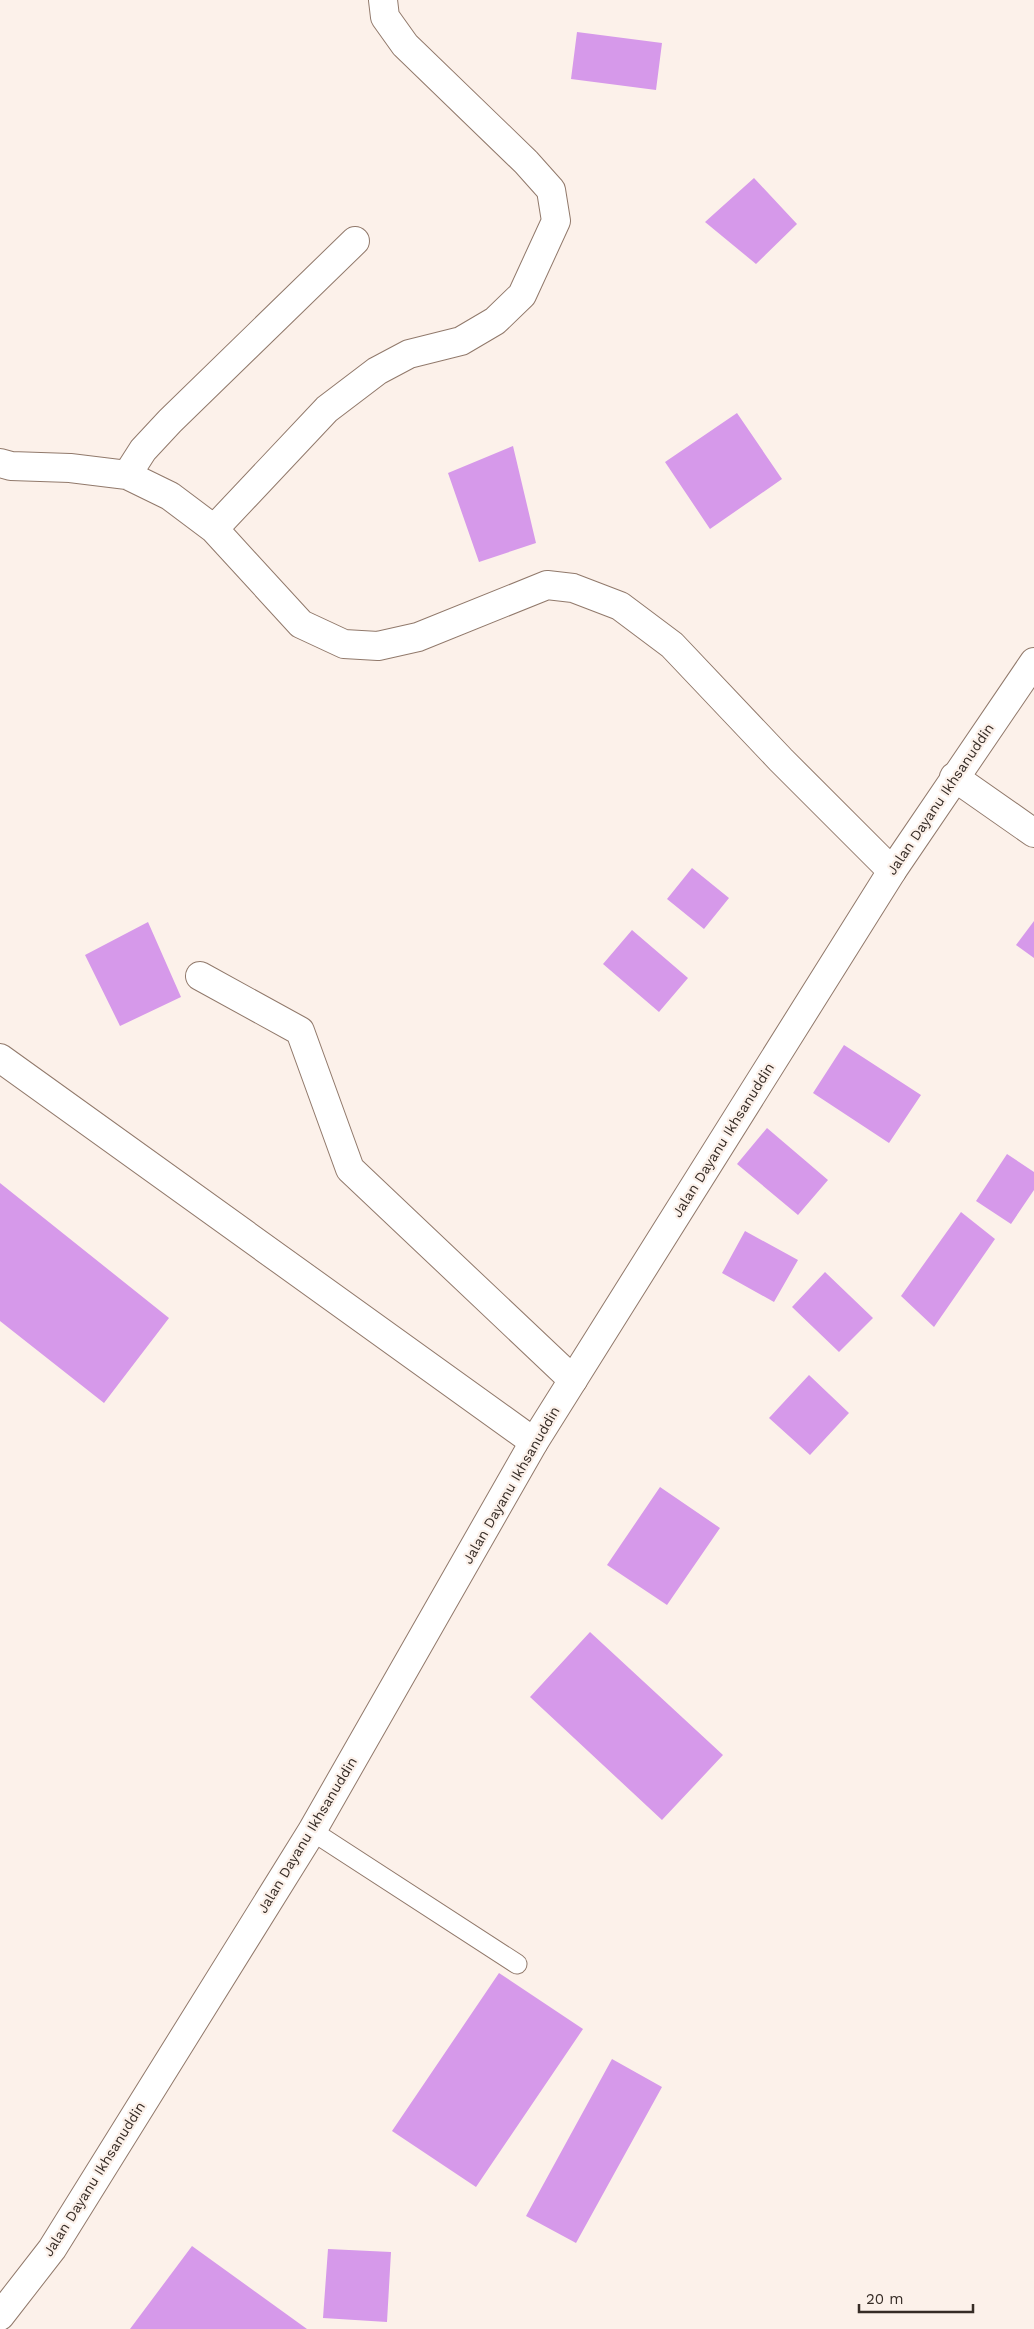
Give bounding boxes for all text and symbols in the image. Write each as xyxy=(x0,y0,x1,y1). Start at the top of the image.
street label: Jalan Dayanu Ikhsanuddin xyxy=(883,720,997,878)
street label: Jalan Dayanu Ikhsanuddin xyxy=(669,1060,777,1220)
street label: Jalan Dayanu Ikhsanuddin xyxy=(459,1403,563,1567)
street label: Jalan Dayanu Ikhsanuddin xyxy=(254,1754,360,1916)
street label: Jalan Dayanu Ikhsanuddin xyxy=(40,2099,148,2259)
scale bar xyxy=(859,2282,973,2314)
text: 20 m xyxy=(866,2290,904,2308)

